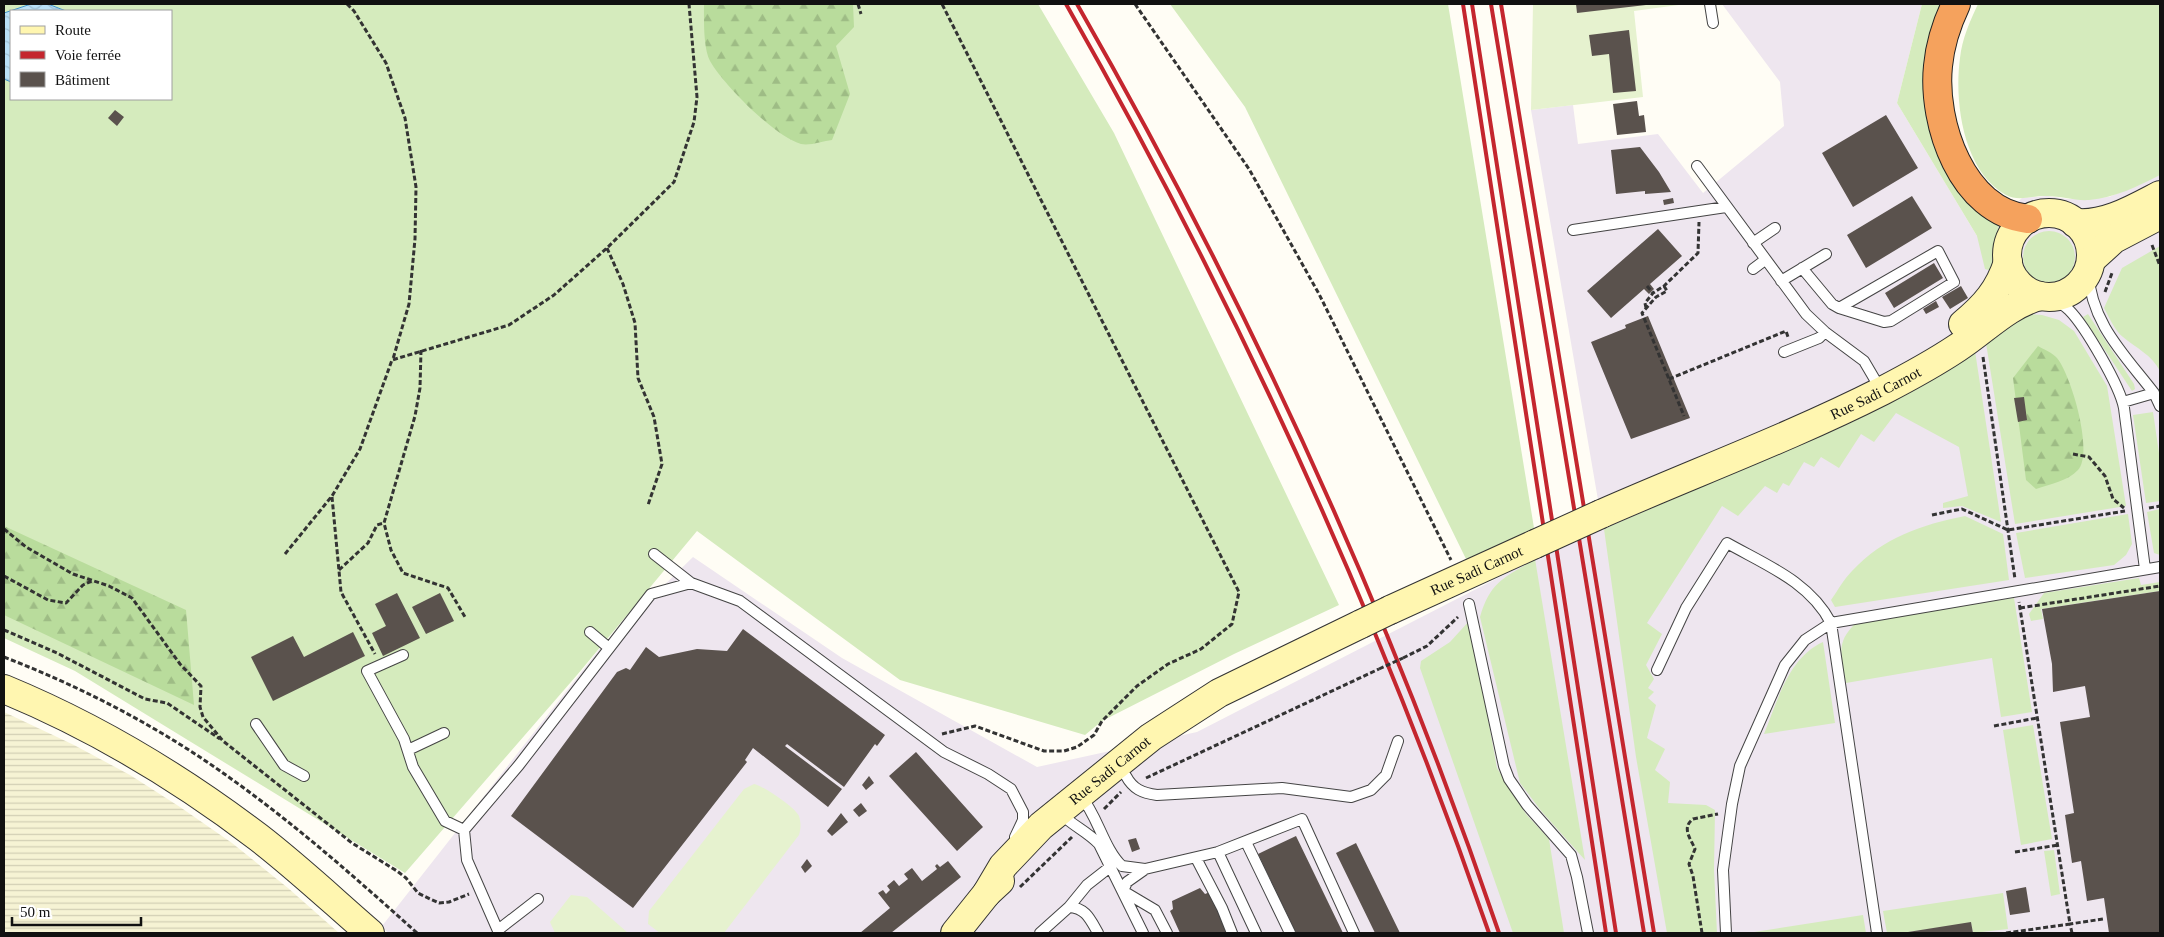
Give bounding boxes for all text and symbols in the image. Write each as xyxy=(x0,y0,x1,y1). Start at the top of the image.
legend xyxy=(10,10,172,100)
text: Route xyxy=(55,22,91,38)
text: Voie ferrée xyxy=(55,47,121,63)
text: Bâtiment xyxy=(55,72,111,88)
street label: Rue Sadi Carnot xyxy=(1828,363,1924,423)
street label: Rue Sadi Carnot xyxy=(1428,542,1526,598)
street label: Rue Sadi Carnot xyxy=(1066,732,1154,808)
scale bar xyxy=(12,894,141,926)
text: 50 m xyxy=(20,904,51,920)

